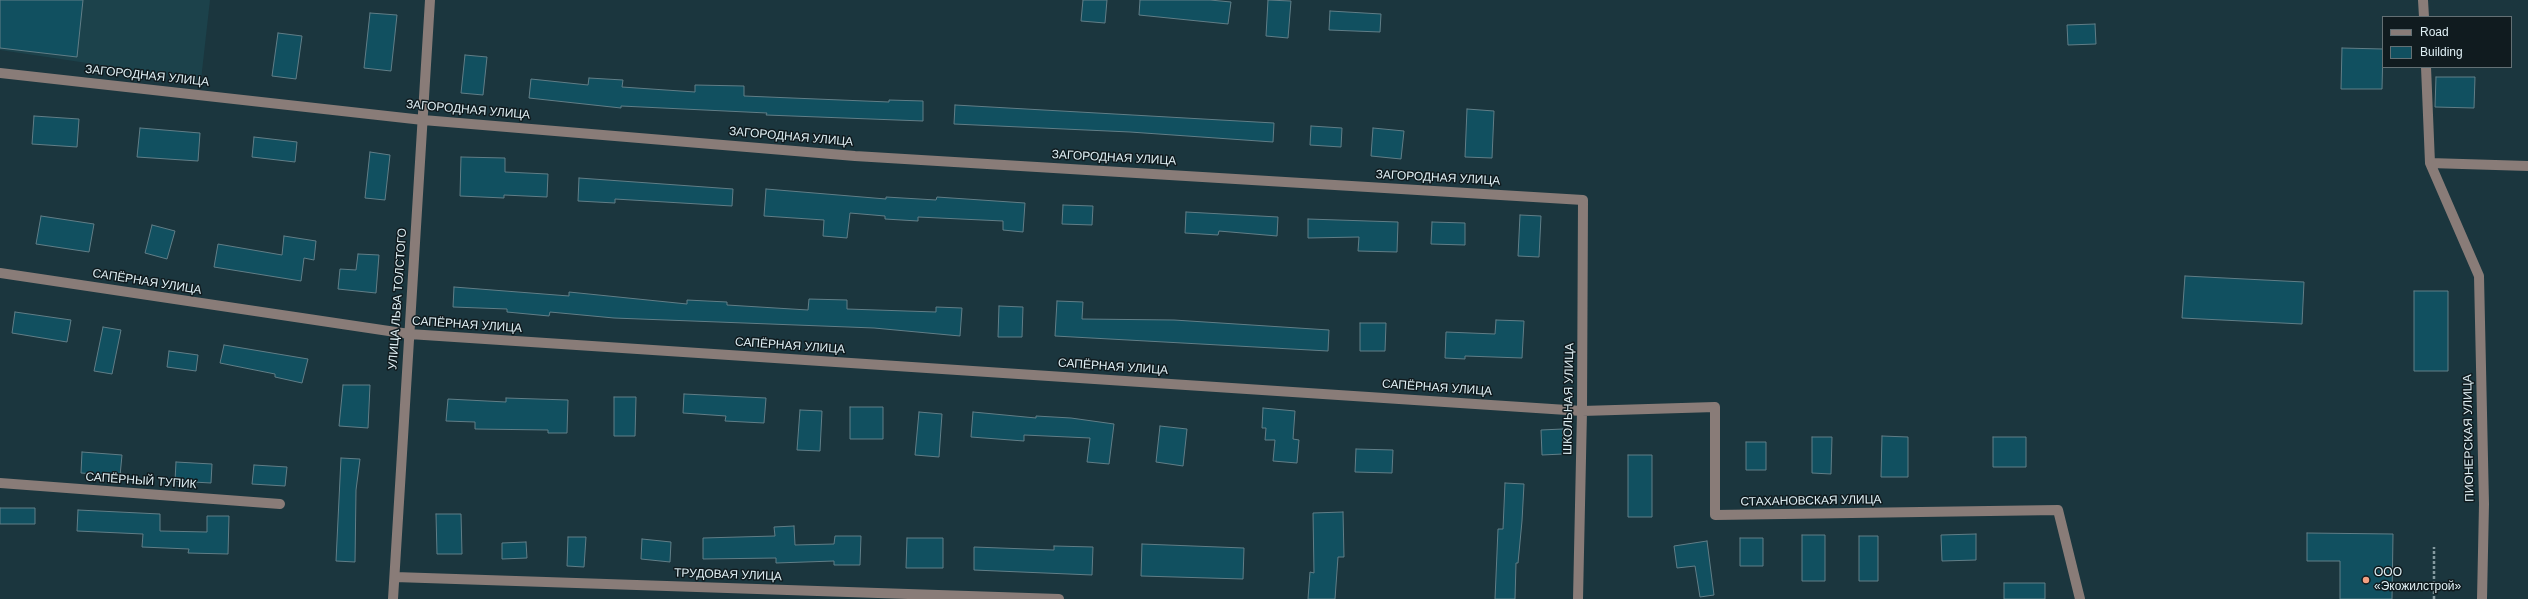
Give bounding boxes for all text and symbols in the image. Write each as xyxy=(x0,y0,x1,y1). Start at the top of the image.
legend xyxy=(2382,16,2512,68)
text: Road xyxy=(2420,25,2449,39)
text: Building xyxy=(2420,45,2463,59)
street label: ЗАГОРОДНАЯ УЛИЦА xyxy=(84,62,210,90)
street label: ЗАГОРОДНАЯ УЛИЦА xyxy=(405,97,531,123)
street label: ЗАГОРОДНАЯ УЛИЦА xyxy=(728,124,854,150)
street label: ЗАГОРОДНАЯ УЛИЦА xyxy=(1051,148,1177,168)
street label: ЗАГОРОДНАЯ УЛИЦА xyxy=(1375,168,1501,188)
street label: УЛИЦА ЛЬВА ТОЛСТОГО xyxy=(386,228,410,370)
street label: САПЁРНАЯ УЛИЦА xyxy=(91,266,203,298)
street label: САПЁРНАЯ УЛИЦА xyxy=(412,314,522,336)
street label: САПЁРНАЯ УЛИЦА xyxy=(735,335,845,357)
street label: ШКОЛЬНАЯ УЛИЦА xyxy=(1561,343,1577,455)
street label: САПЁРНАЯ УЛИЦА xyxy=(1058,356,1168,378)
street label: ПИОНЕРСКАЯ УЛИЦА xyxy=(2461,374,2477,502)
street label: САПЁРНАЯ УЛИЦА xyxy=(1382,377,1492,399)
street label: САПЁРНЫЙ ТУПИК xyxy=(85,470,197,492)
street label: СТАХАНОВСКАЯ УЛИЦА xyxy=(1740,493,1882,509)
street label: ТРУДОВАЯ УЛИЦА xyxy=(674,566,782,584)
place label: ООО «Экожилстрой» xyxy=(2374,566,2461,594)
marker: ООО «Экожилстрой» xyxy=(2361,575,2371,585)

